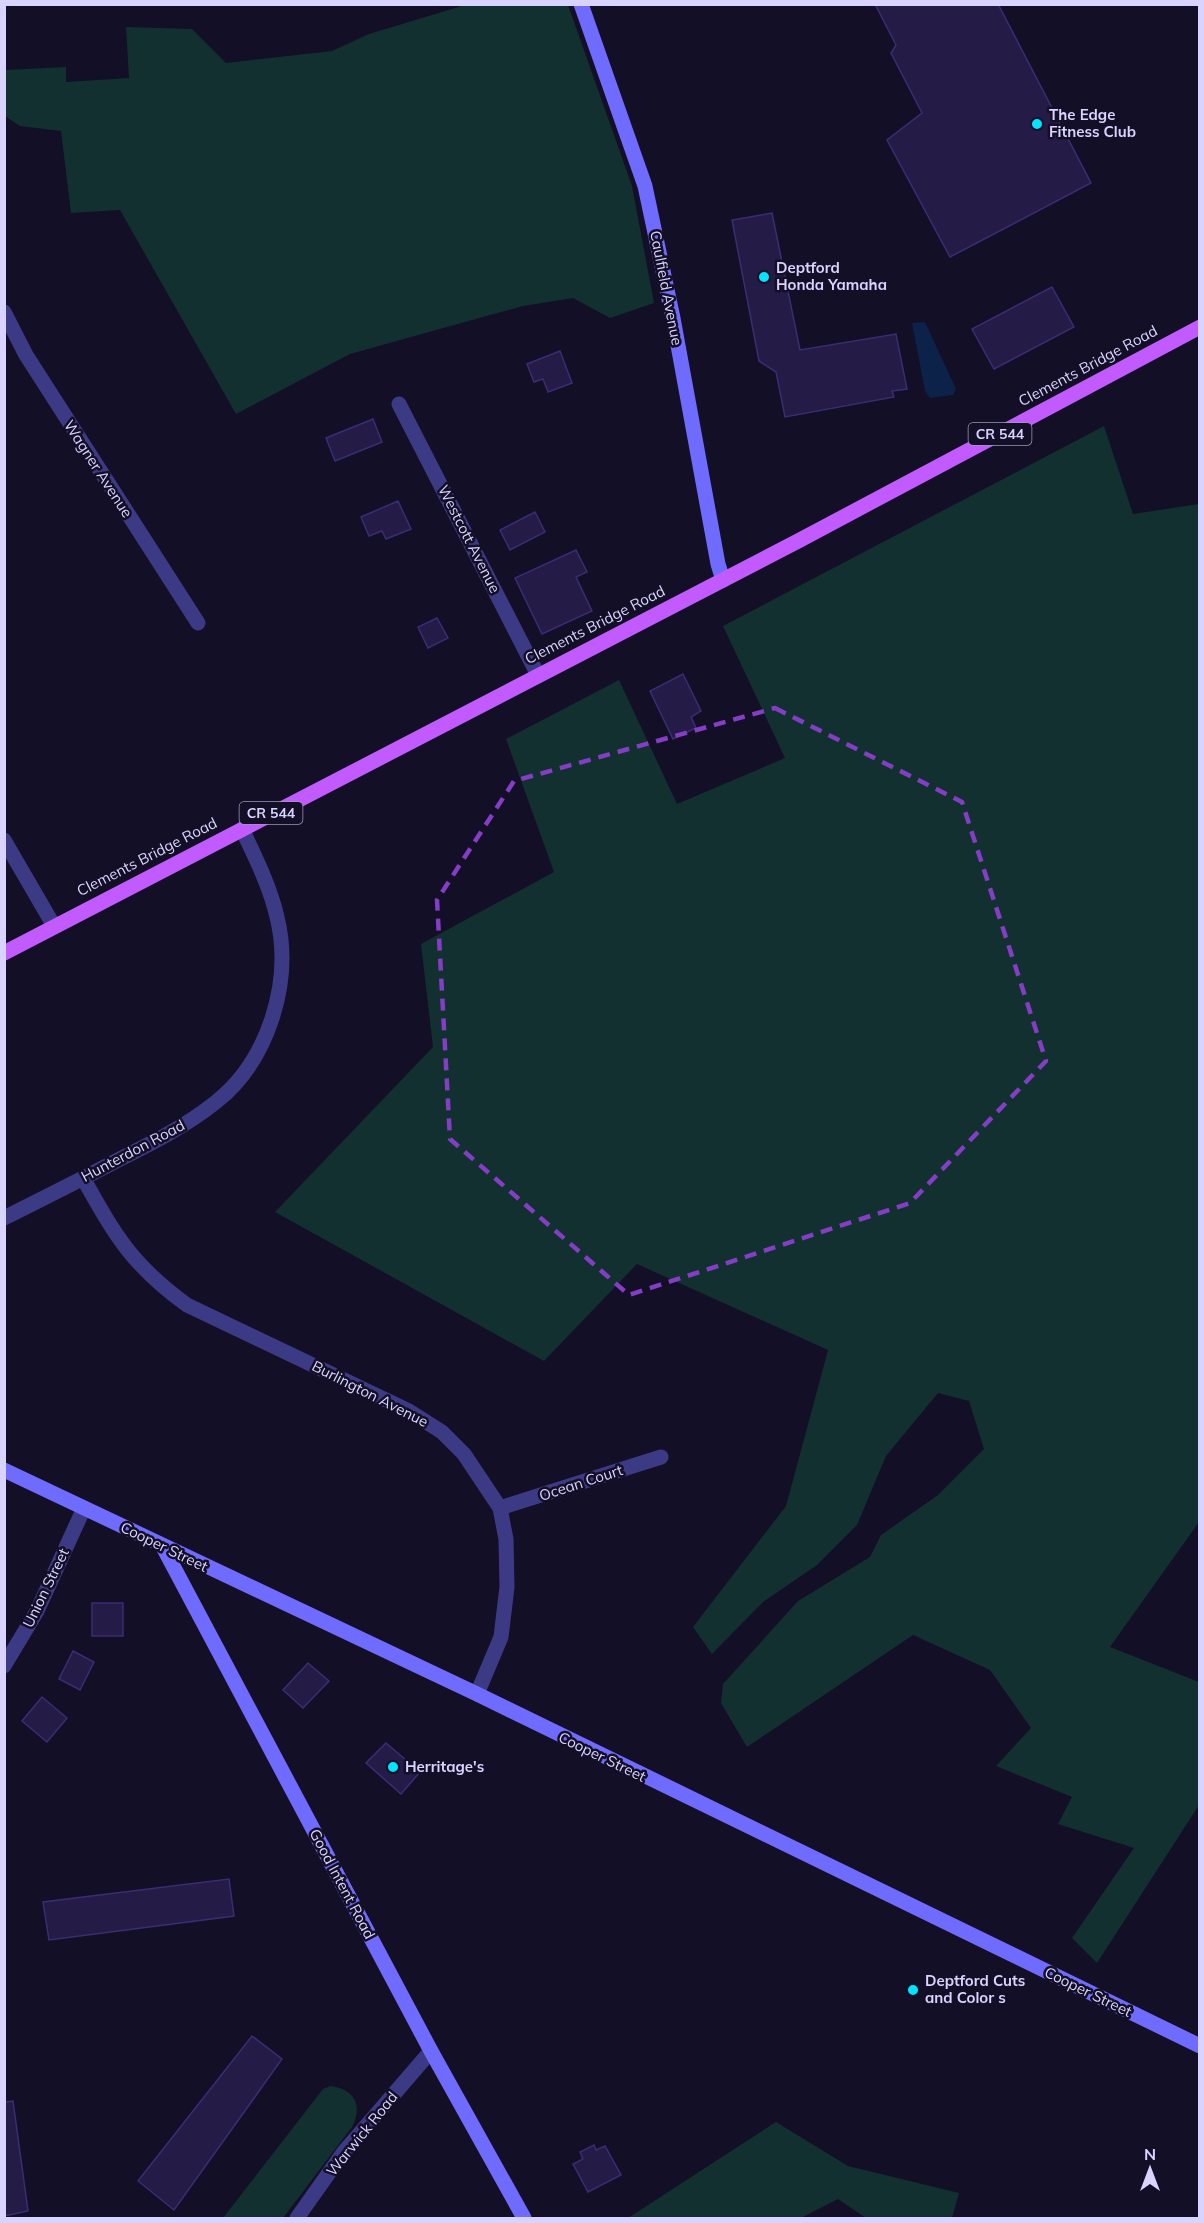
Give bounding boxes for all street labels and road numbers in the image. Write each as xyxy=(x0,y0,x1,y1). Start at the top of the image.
street label: Caulfield Avenue xyxy=(646,229,687,347)
street label: Clements Bridge Road xyxy=(1015,321,1161,410)
street label: Wagner Avenue xyxy=(60,416,137,521)
road number: CR 544 xyxy=(968,423,1032,445)
street label: Westcott Avenue xyxy=(434,482,505,596)
street label: Clements Bridge Road xyxy=(521,581,668,668)
road number: CR 544 xyxy=(240,802,302,824)
street label: Clements Bridge Road xyxy=(73,813,220,900)
street label: Hunterdon Road xyxy=(78,1115,188,1186)
street label: Burlington Avenue xyxy=(309,1356,432,1431)
street label: Ocean Court xyxy=(537,1460,625,1505)
street label: Cooper Street xyxy=(117,1517,211,1576)
street label: Union Street xyxy=(18,1545,73,1631)
street label: Cooper Street xyxy=(555,1727,649,1786)
street label: Good Intent Road xyxy=(305,1826,379,1942)
street label: Cooper Street xyxy=(1041,1962,1135,2021)
street label: Warwick Road xyxy=(322,2088,401,2180)

